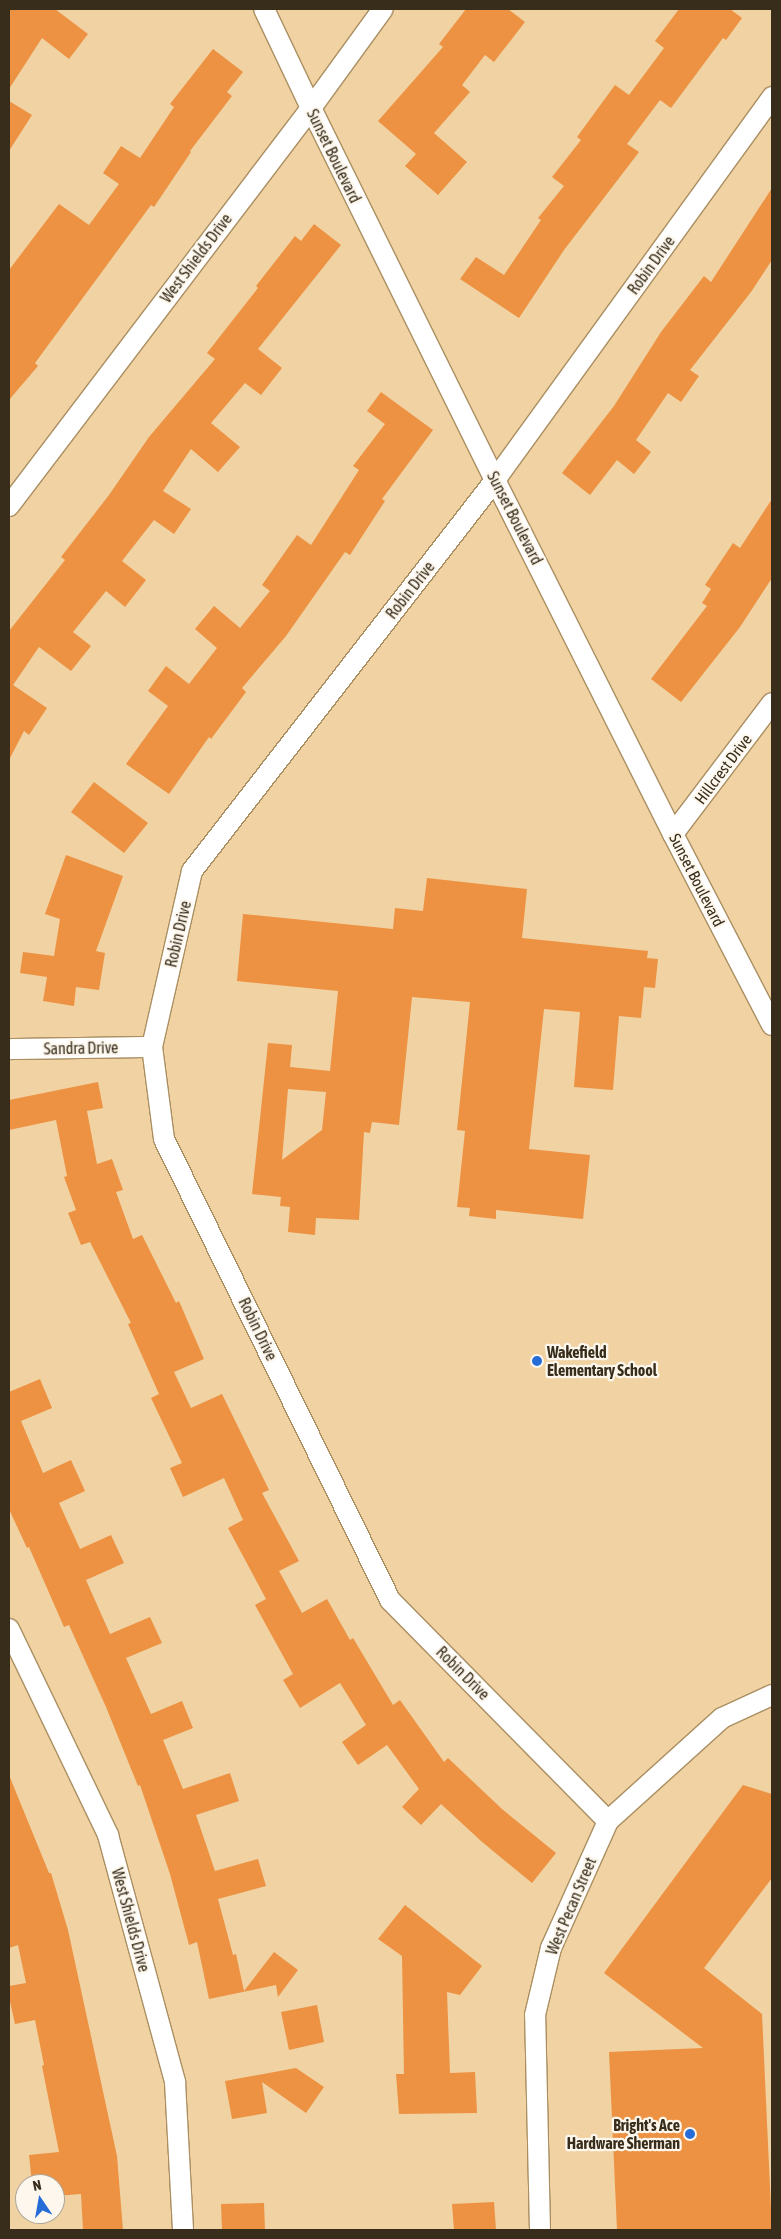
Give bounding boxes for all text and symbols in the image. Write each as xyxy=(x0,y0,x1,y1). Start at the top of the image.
street label: Sunset Boulevard xyxy=(303,106,365,206)
street label: West Shields Drive xyxy=(156,210,236,306)
street label: Robin Drive xyxy=(623,232,679,298)
street label: Sunset Boulevard xyxy=(483,468,547,568)
street label: Robin Drive xyxy=(382,557,438,623)
street label: Hillcrest Drive xyxy=(690,730,756,808)
street label: Sunset Boulevard xyxy=(665,830,729,930)
street label: Robin Drive xyxy=(161,899,195,969)
street label: Sandra Drive xyxy=(44,1038,118,1058)
street label: Robin Drive xyxy=(235,1294,281,1364)
place label: Wakefield Elementary School xyxy=(547,1342,657,1380)
marker: Wakefield Elementary School xyxy=(531,1355,543,1367)
street label: Robin Drive xyxy=(432,1642,494,1704)
street label: West Pecan Street xyxy=(542,1854,600,1958)
street label: West Shields Drive xyxy=(108,1866,154,1974)
place label: Bright's Ace Hardware Sherman xyxy=(567,2115,680,2153)
marker: Bright's Ace Hardware Sherman xyxy=(684,2128,696,2140)
north arrow xyxy=(15,2174,65,2224)
text: N xyxy=(31,2177,43,2194)

